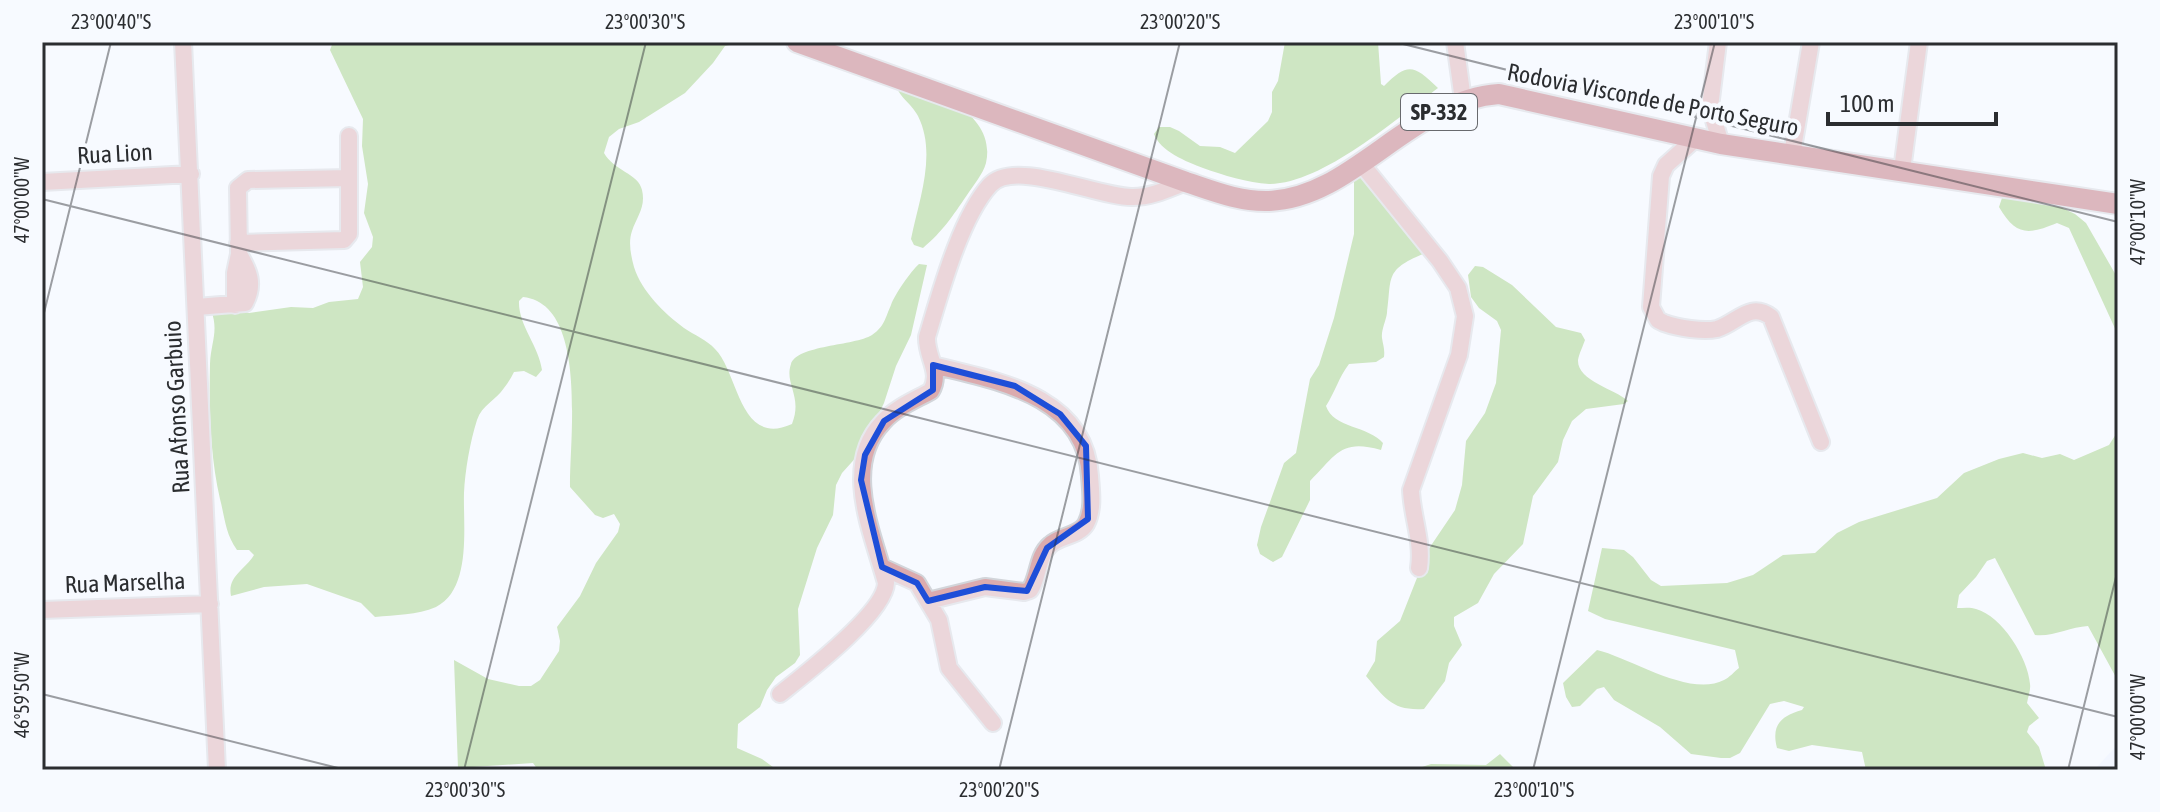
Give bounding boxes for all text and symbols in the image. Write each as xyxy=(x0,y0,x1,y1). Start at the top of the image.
text: 23°00'40"S xyxy=(71,10,151,33)
text: 23°00'30"S xyxy=(605,10,685,33)
text: 23°00'20"S xyxy=(1140,10,1220,33)
text: 23°00'10"S xyxy=(1674,10,1754,33)
street label: Rodovia Visconde de Porto Seguro xyxy=(1505,58,1801,141)
scale bar xyxy=(1828,76,1996,126)
text: 100 m xyxy=(1840,90,1894,117)
road number: SP-332 xyxy=(1401,94,1477,130)
street label: Rua Lion xyxy=(76,138,154,169)
text: 47°00'00"W xyxy=(10,156,33,243)
text: 47°00'10"W xyxy=(2126,178,2149,265)
street label: Rua Afonso Garbuio xyxy=(158,320,195,494)
street label: Rua Marselha xyxy=(64,567,186,598)
text: 46°59'50"W xyxy=(10,651,33,738)
text: 47°00'00"W xyxy=(2126,673,2149,760)
text: 23°00'30"S xyxy=(425,778,505,801)
text: 23°00'20"S xyxy=(959,778,1039,801)
text: 23°00'10"S xyxy=(1494,778,1574,801)

